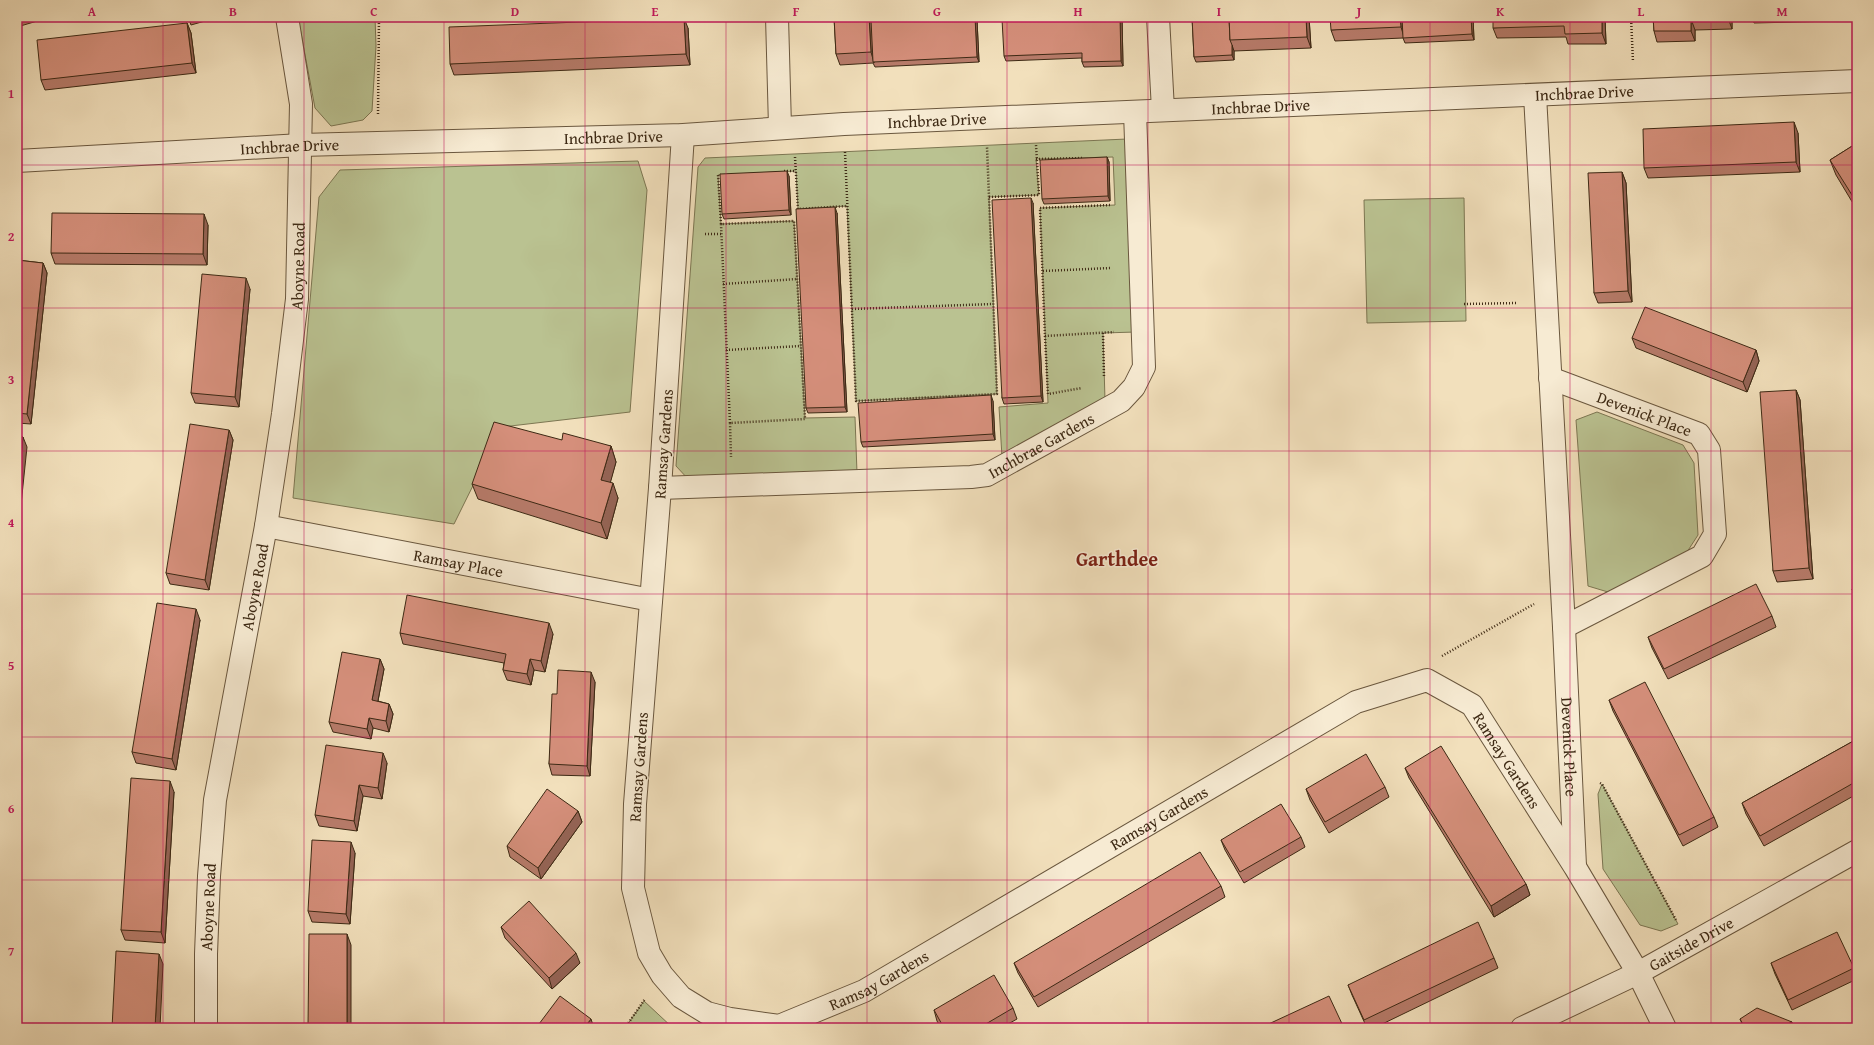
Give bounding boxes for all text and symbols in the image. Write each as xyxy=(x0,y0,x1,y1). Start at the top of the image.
text: A xyxy=(88,2,97,21)
text: B xyxy=(229,2,237,21)
text: C xyxy=(370,2,378,21)
text: D xyxy=(511,2,519,21)
text: E xyxy=(652,2,659,21)
text: F xyxy=(793,2,800,21)
text: G xyxy=(933,2,941,21)
text: H xyxy=(1073,2,1083,21)
text: I xyxy=(1217,2,1221,21)
text: J xyxy=(1355,2,1362,21)
text: K xyxy=(1496,2,1505,21)
text: L xyxy=(1638,2,1645,21)
text: M xyxy=(1776,2,1788,21)
street label: Inchbrae Drive xyxy=(1534,78,1634,107)
text: 1 xyxy=(8,84,14,103)
street label: Inchbrae Drive xyxy=(1211,92,1311,120)
street label: Inchbrae Drive xyxy=(887,106,987,134)
street label: Inchbrae Drive xyxy=(564,124,663,150)
street label: Inchbrae Drive xyxy=(239,132,339,160)
street label: Aboyne Road xyxy=(284,222,311,311)
text: 2 xyxy=(8,227,15,246)
text: 3 xyxy=(8,370,14,389)
street label: Devenick Place xyxy=(1594,385,1695,442)
street label: Ramsay Gardens xyxy=(647,388,679,500)
street label: Inchbrae Gardens xyxy=(984,406,1098,484)
text: 4 xyxy=(8,513,15,532)
street label: Aboyne Road xyxy=(235,541,275,632)
street label: Ramsay Place xyxy=(412,543,505,583)
district label: Garthdee xyxy=(1076,544,1158,573)
text: 5 xyxy=(8,656,15,675)
street label: Devenick Place xyxy=(1555,697,1584,797)
street label: Ramsay Gardens xyxy=(1467,707,1547,813)
street label: Ramsay Gardens xyxy=(622,711,654,823)
street label: Ramsay Gardens xyxy=(1105,780,1212,856)
text: 6 xyxy=(8,799,15,818)
street label: Aboyne Road xyxy=(194,862,222,951)
street label: Gaitside Drive xyxy=(1644,910,1738,977)
text: 7 xyxy=(8,942,15,961)
street label: Ramsay Gardens xyxy=(825,944,933,1016)

